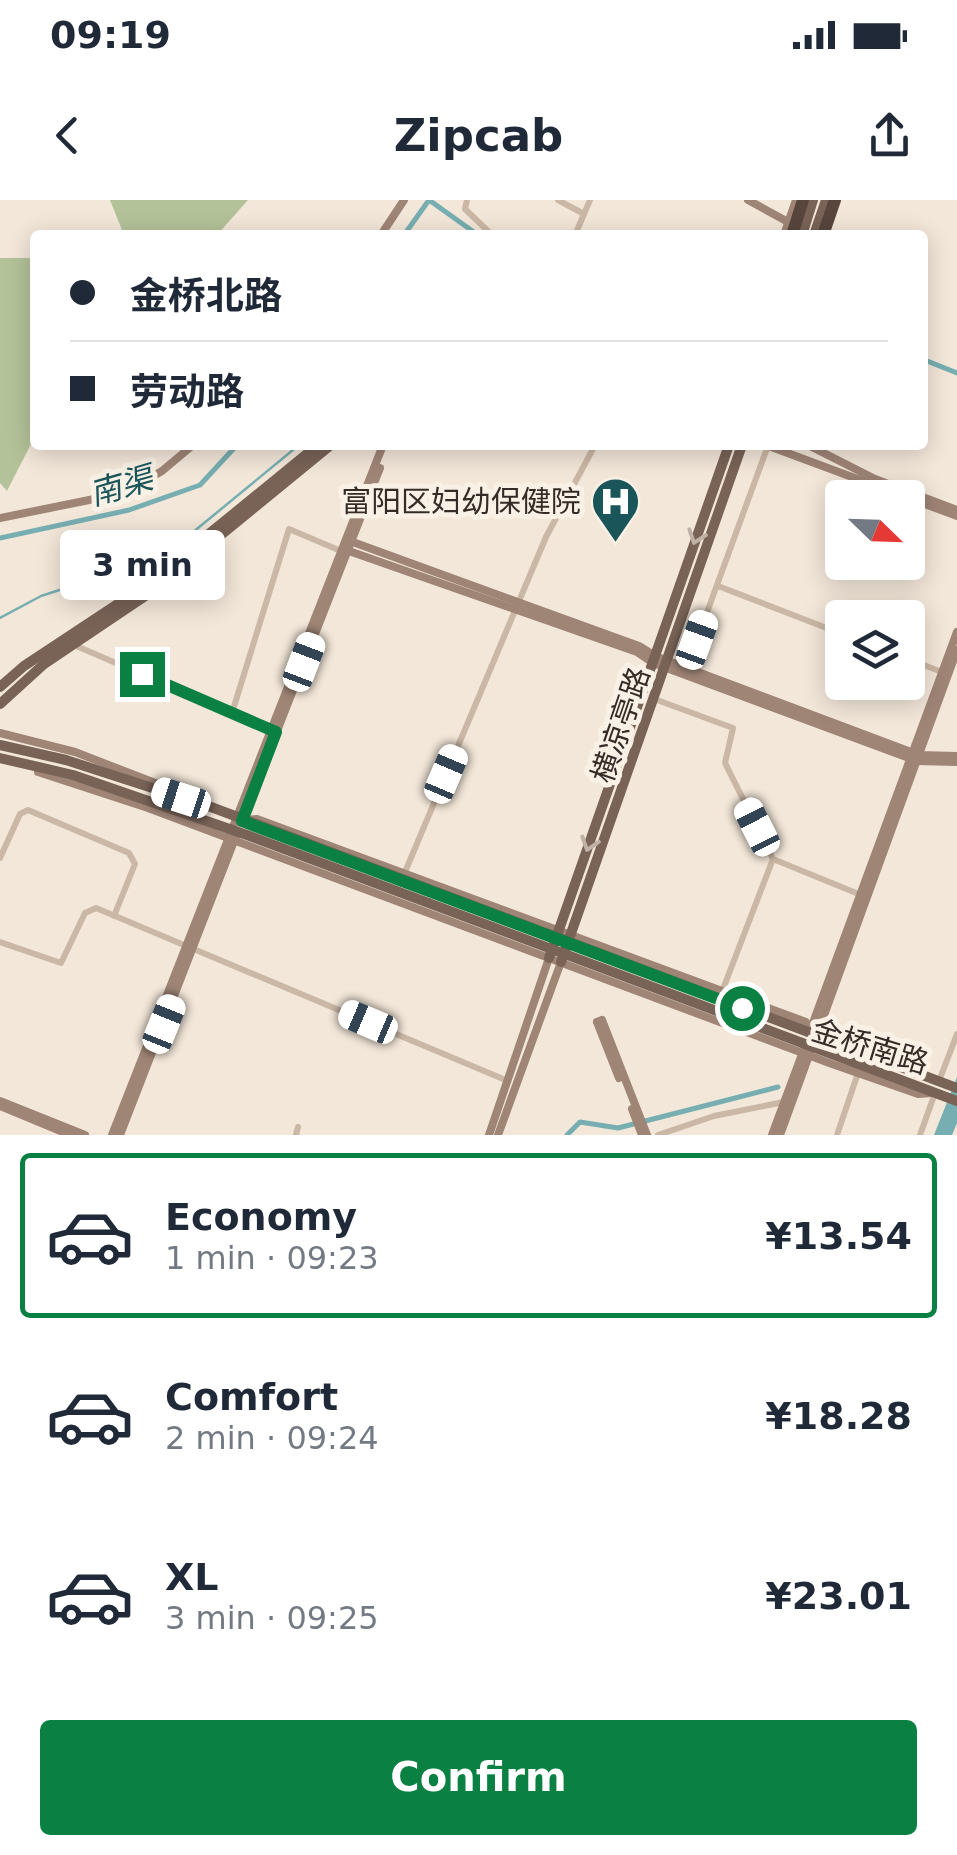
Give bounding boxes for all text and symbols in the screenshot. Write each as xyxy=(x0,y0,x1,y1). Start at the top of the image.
text: 09:19 xyxy=(50,13,171,57)
icon: back xyxy=(40,108,95,163)
icon: share xyxy=(862,108,917,163)
text: Zipcab xyxy=(394,109,563,162)
text: 金桥北路 xyxy=(130,274,282,318)
text: 劳动路 xyxy=(130,370,244,414)
water label: 南渠 xyxy=(85,458,161,513)
hospital icon: 富阳区妇幼保健院 xyxy=(590,476,642,544)
north arrow xyxy=(825,480,925,580)
map controls xyxy=(825,480,925,700)
place label: 富阳区妇幼保健院 xyxy=(341,484,581,519)
one-way arrow xyxy=(688,528,708,545)
callout: 3 min xyxy=(59,529,224,599)
text: 3 min xyxy=(92,546,193,584)
button: layers xyxy=(825,600,925,700)
car xyxy=(673,607,721,673)
car xyxy=(279,629,329,695)
route end xyxy=(120,652,165,697)
street label: 横凉亭路 xyxy=(584,662,657,787)
car xyxy=(420,741,472,807)
car xyxy=(148,774,214,822)
car xyxy=(730,793,784,861)
one-way arrow xyxy=(581,834,601,851)
route start xyxy=(720,986,765,1031)
car xyxy=(139,991,189,1057)
car xyxy=(335,996,401,1048)
street label: 金桥南路 xyxy=(808,1012,933,1081)
icon: car xyxy=(45,1191,135,1281)
text: Economy xyxy=(165,1195,357,1239)
text: ¥13.54 xyxy=(765,1214,912,1258)
text: 1 min · 09:23 xyxy=(165,1239,379,1277)
icon: car xyxy=(45,1371,135,1461)
text: Comfort xyxy=(165,1375,338,1419)
text: ¥18.28 xyxy=(765,1394,912,1438)
text: 2 min · 09:24 xyxy=(165,1419,379,1457)
icon: car xyxy=(45,1551,135,1641)
text: XL xyxy=(165,1555,219,1599)
text: ¥23.01 xyxy=(765,1574,912,1618)
text: 3 min · 09:25 xyxy=(165,1599,379,1637)
button: Confirm xyxy=(40,1720,917,1835)

